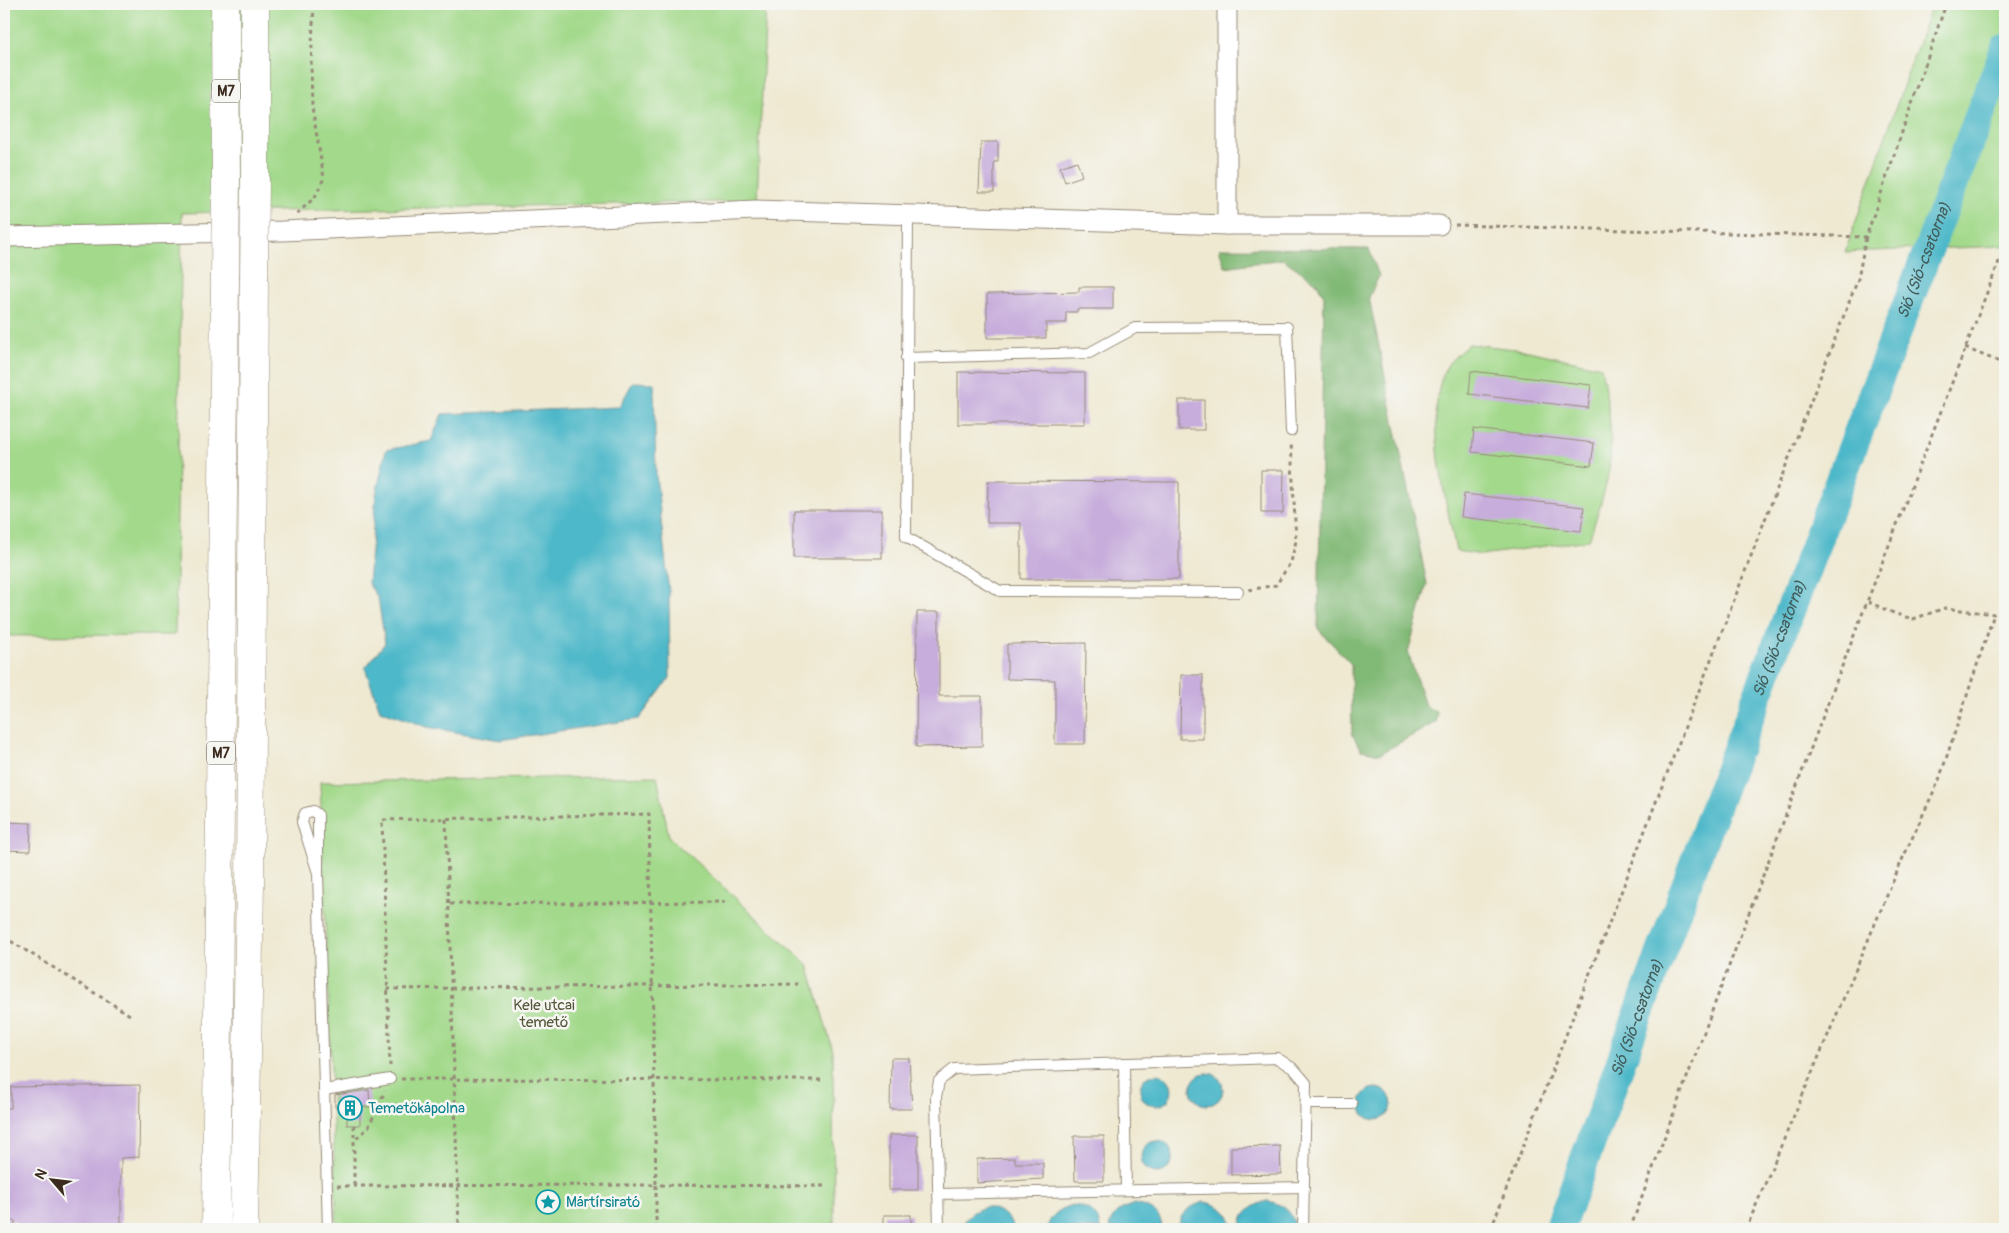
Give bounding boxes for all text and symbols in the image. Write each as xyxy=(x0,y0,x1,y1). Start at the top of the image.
road number: M7 xyxy=(212,80,240,102)
water label: Sió (Sió-csatorna) xyxy=(1893,199,1956,321)
water label: Sió (Sió-csatorna) xyxy=(1748,577,1811,700)
road number: M7 xyxy=(207,741,235,764)
water label: Sió (Sió-csatorna) xyxy=(1606,956,1668,1079)
park label: Kele utcai temető xyxy=(513,996,575,1032)
building icon: Temetőkápolna xyxy=(337,1095,363,1121)
place label: Temetőkápolna xyxy=(368,1099,465,1118)
north arrow xyxy=(28,1156,78,1206)
text: N xyxy=(31,1166,51,1182)
place icon: Mártírsirató xyxy=(535,1189,561,1215)
place label: Mártírsirató xyxy=(566,1193,640,1212)

